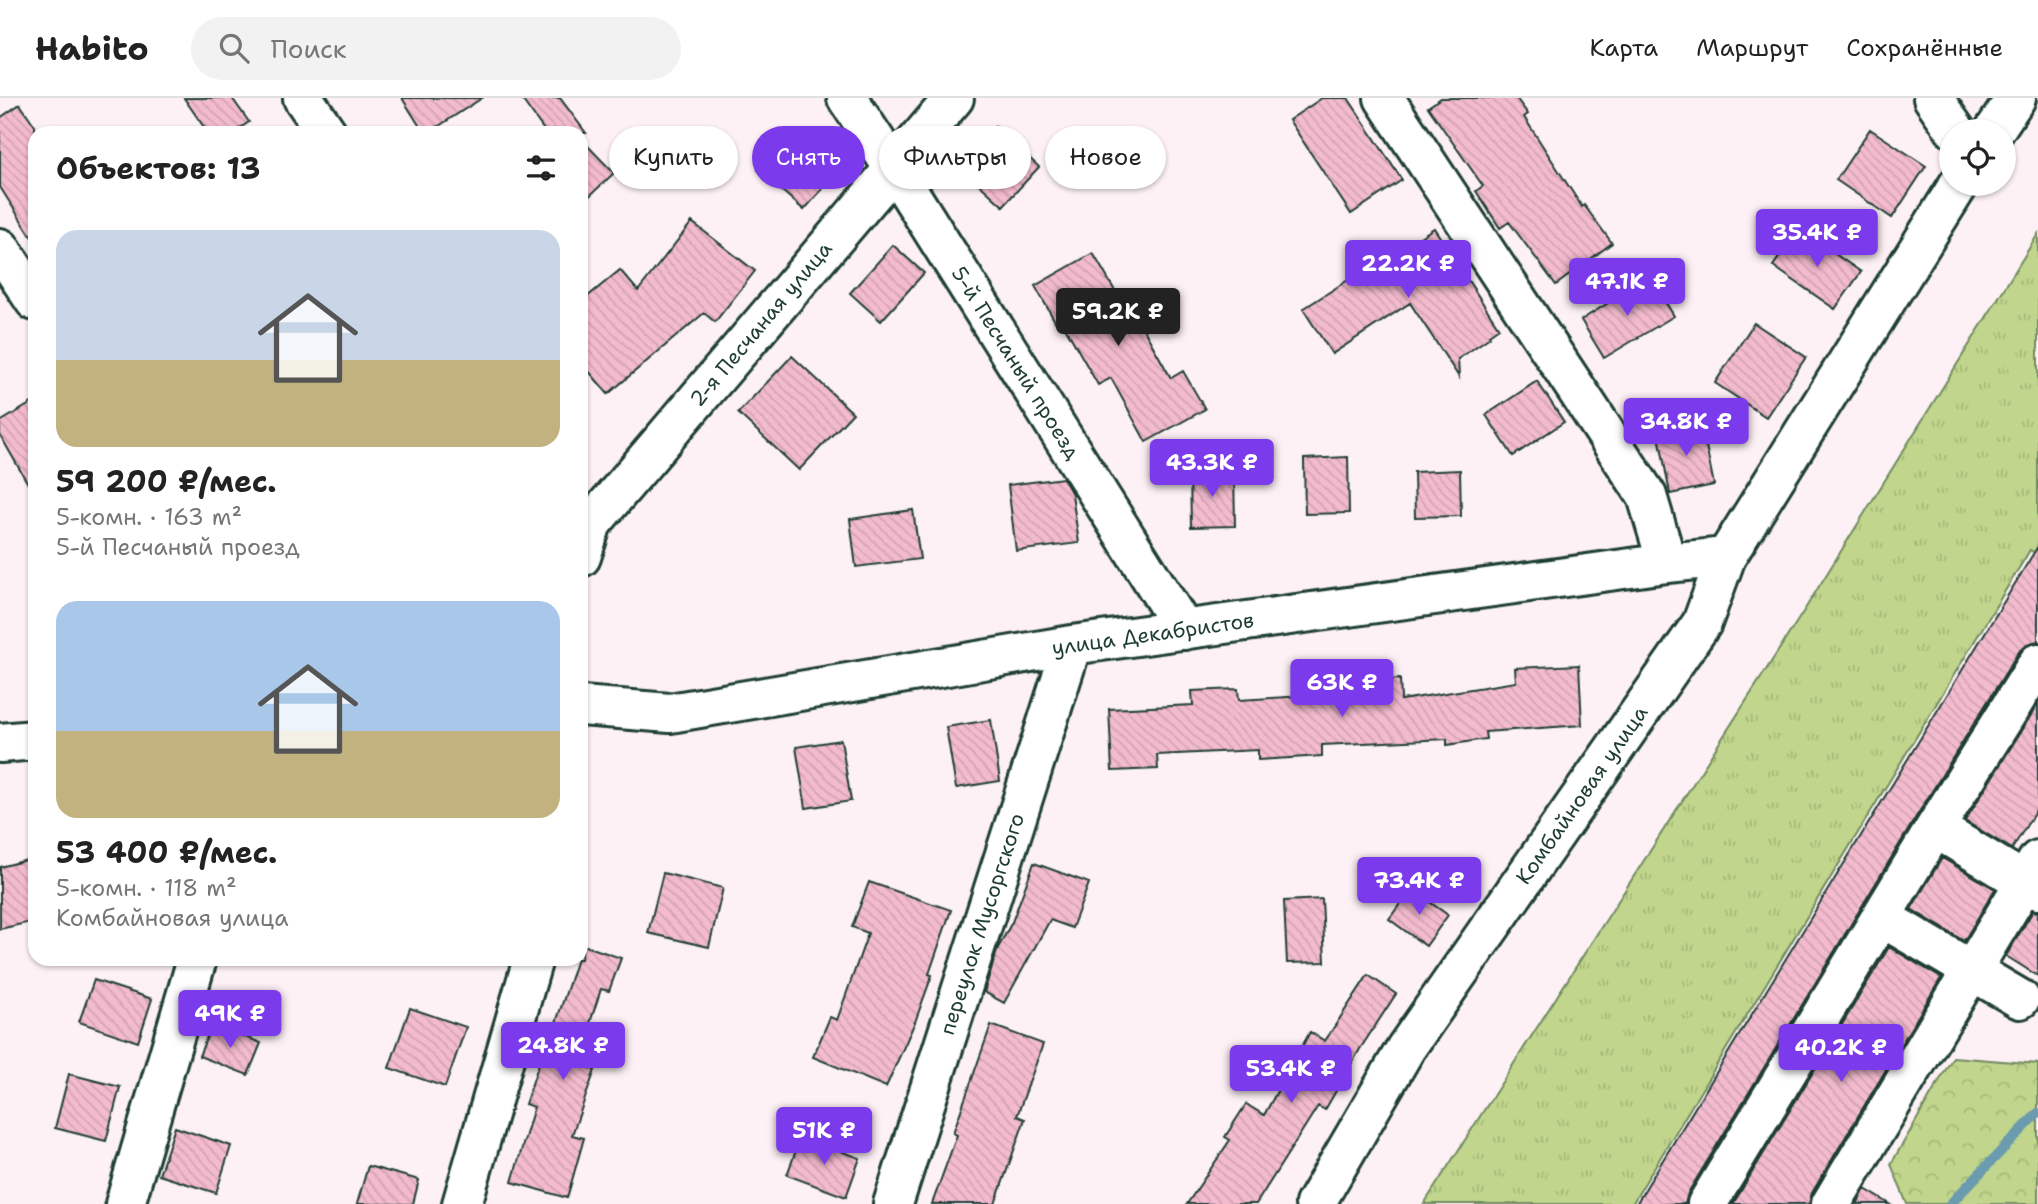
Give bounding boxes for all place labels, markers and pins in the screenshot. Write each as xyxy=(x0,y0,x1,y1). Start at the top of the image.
pin: 35.4K ₽ xyxy=(1752,209,1882,269)
pin: 22.2K ₽ xyxy=(1343,240,1473,300)
pin: 47.1K ₽ xyxy=(1562,258,1692,318)
pin: 59.2K ₽ xyxy=(1053,288,1183,348)
pin: 34.8K ₽ xyxy=(1621,398,1751,458)
pin: 43.3K ₽ xyxy=(1147,440,1277,499)
pin: 63K ₽ xyxy=(1293,660,1391,719)
pin: 73.4K ₽ xyxy=(1354,858,1484,917)
pin: 49K ₽ xyxy=(181,990,279,1050)
pin: 24.8K ₽ xyxy=(498,1023,628,1082)
pin: 40.2K ₽ xyxy=(1776,1024,1906,1084)
pin: 53.4K ₽ xyxy=(1226,1046,1356,1105)
pin: 51K ₽ xyxy=(775,1108,873,1167)

